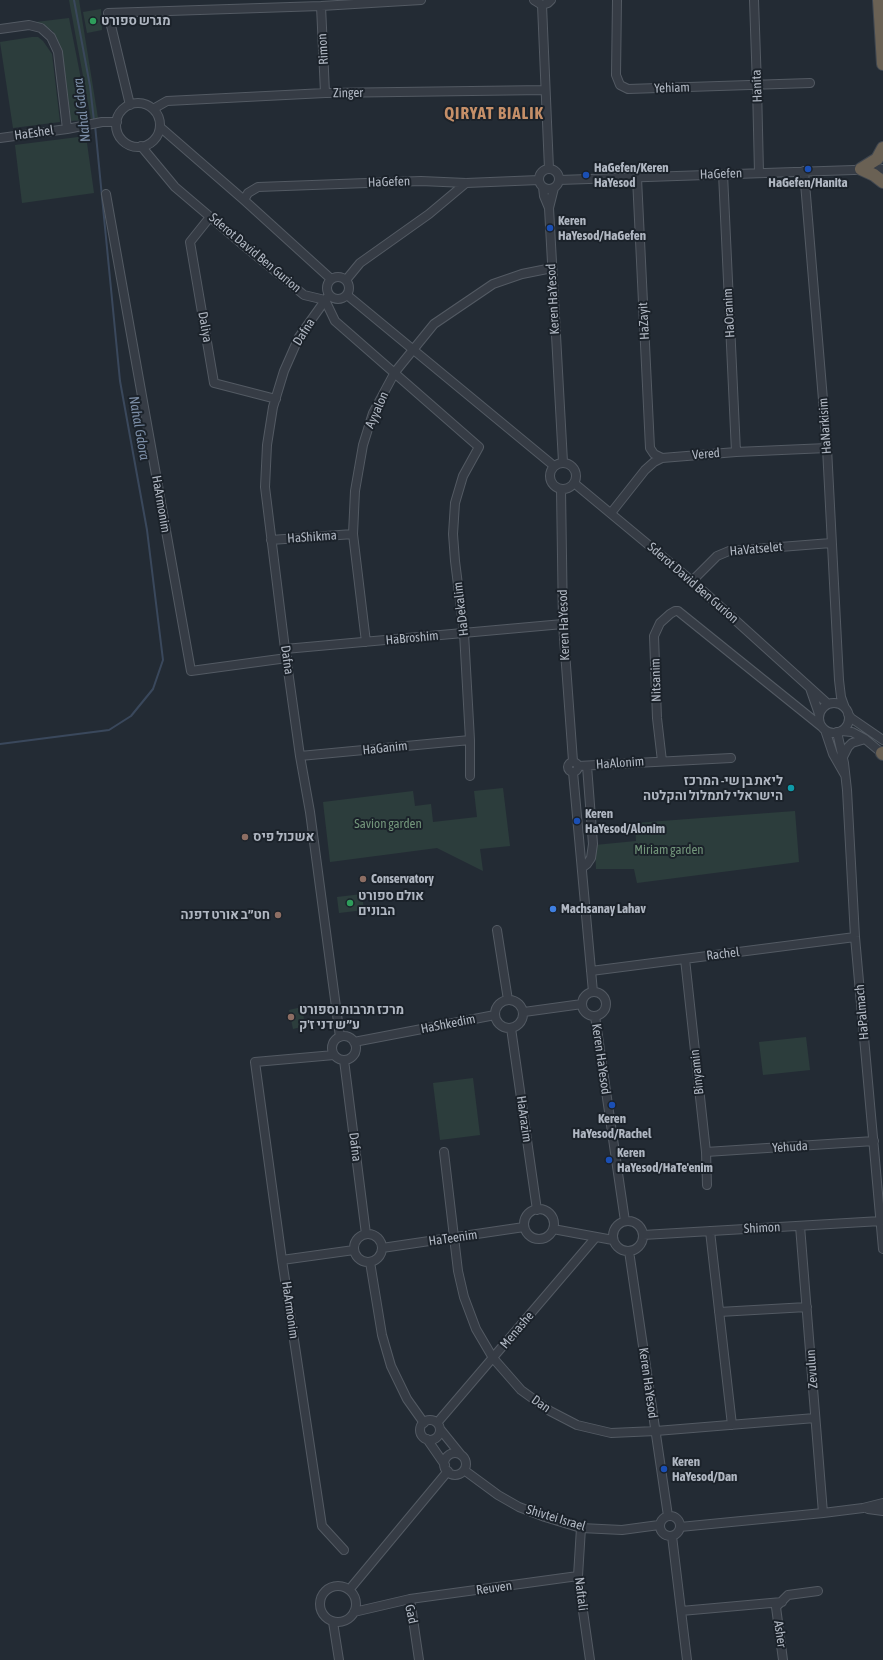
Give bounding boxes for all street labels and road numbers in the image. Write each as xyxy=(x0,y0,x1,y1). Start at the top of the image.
street label: Rimon xyxy=(314,33,332,65)
street label: Hanita xyxy=(749,69,765,103)
street label: Yehiam xyxy=(654,80,690,96)
street label: Zinger xyxy=(333,85,363,101)
street label: HaEshel xyxy=(13,123,55,143)
street label: HaGefen xyxy=(700,165,742,183)
street label: HaGefen xyxy=(368,173,410,191)
street label: Sderot David Ben Gurion xyxy=(206,210,304,296)
street label: Keren HaYesod xyxy=(543,263,563,335)
street label: HaOranim xyxy=(720,288,738,338)
street label: HaZayit xyxy=(635,302,653,340)
street label: Daliya xyxy=(195,310,215,344)
street label: Dafna xyxy=(290,315,318,349)
street label: Ayyalon xyxy=(362,389,392,431)
street label: HaNarkisim xyxy=(815,397,835,455)
street label: Vered xyxy=(692,445,720,463)
street label: HaArmonim xyxy=(148,474,174,534)
street label: HaShikma xyxy=(287,527,337,547)
street label: Sderot David Ben Gurion xyxy=(644,539,742,627)
street label: HaVatselet xyxy=(729,539,783,559)
street label: HaDekalim xyxy=(450,581,472,637)
street label: Keren HaYesod xyxy=(555,589,573,661)
street label: HaBroshim xyxy=(385,628,439,648)
street label: Dafna xyxy=(277,644,297,676)
street label: Nitsanim xyxy=(647,658,665,702)
street label: HaGanim xyxy=(362,738,408,758)
street label: HaAlonim xyxy=(595,754,645,772)
street label: Rachel xyxy=(706,944,740,964)
street label: HaPalmach xyxy=(852,984,872,1040)
street label: HaShkedim xyxy=(419,1011,477,1037)
street label: Keren HaYesod xyxy=(588,1023,614,1095)
street label: Binyamin xyxy=(687,1049,707,1095)
street label: HaArazim xyxy=(513,1095,535,1143)
street label: Dafna xyxy=(345,1132,365,1162)
street label: Yehuda xyxy=(772,1138,808,1156)
street label: Shimon xyxy=(743,1219,781,1237)
street label: HaTeenim xyxy=(428,1227,478,1249)
street label: HaArmonim xyxy=(278,1280,302,1340)
street label: Menashe xyxy=(497,1308,537,1352)
street label: Keren HaYesod xyxy=(635,1347,661,1419)
street label: Zevulun xyxy=(803,1349,821,1389)
street label: Dan xyxy=(528,1392,554,1416)
street label: Shivtei Israel xyxy=(524,1502,588,1534)
street label: Naftali xyxy=(571,1576,591,1612)
street label: Reuven xyxy=(475,1578,513,1598)
street label: Gad xyxy=(401,1603,421,1625)
street label: Asher xyxy=(770,1620,790,1648)

